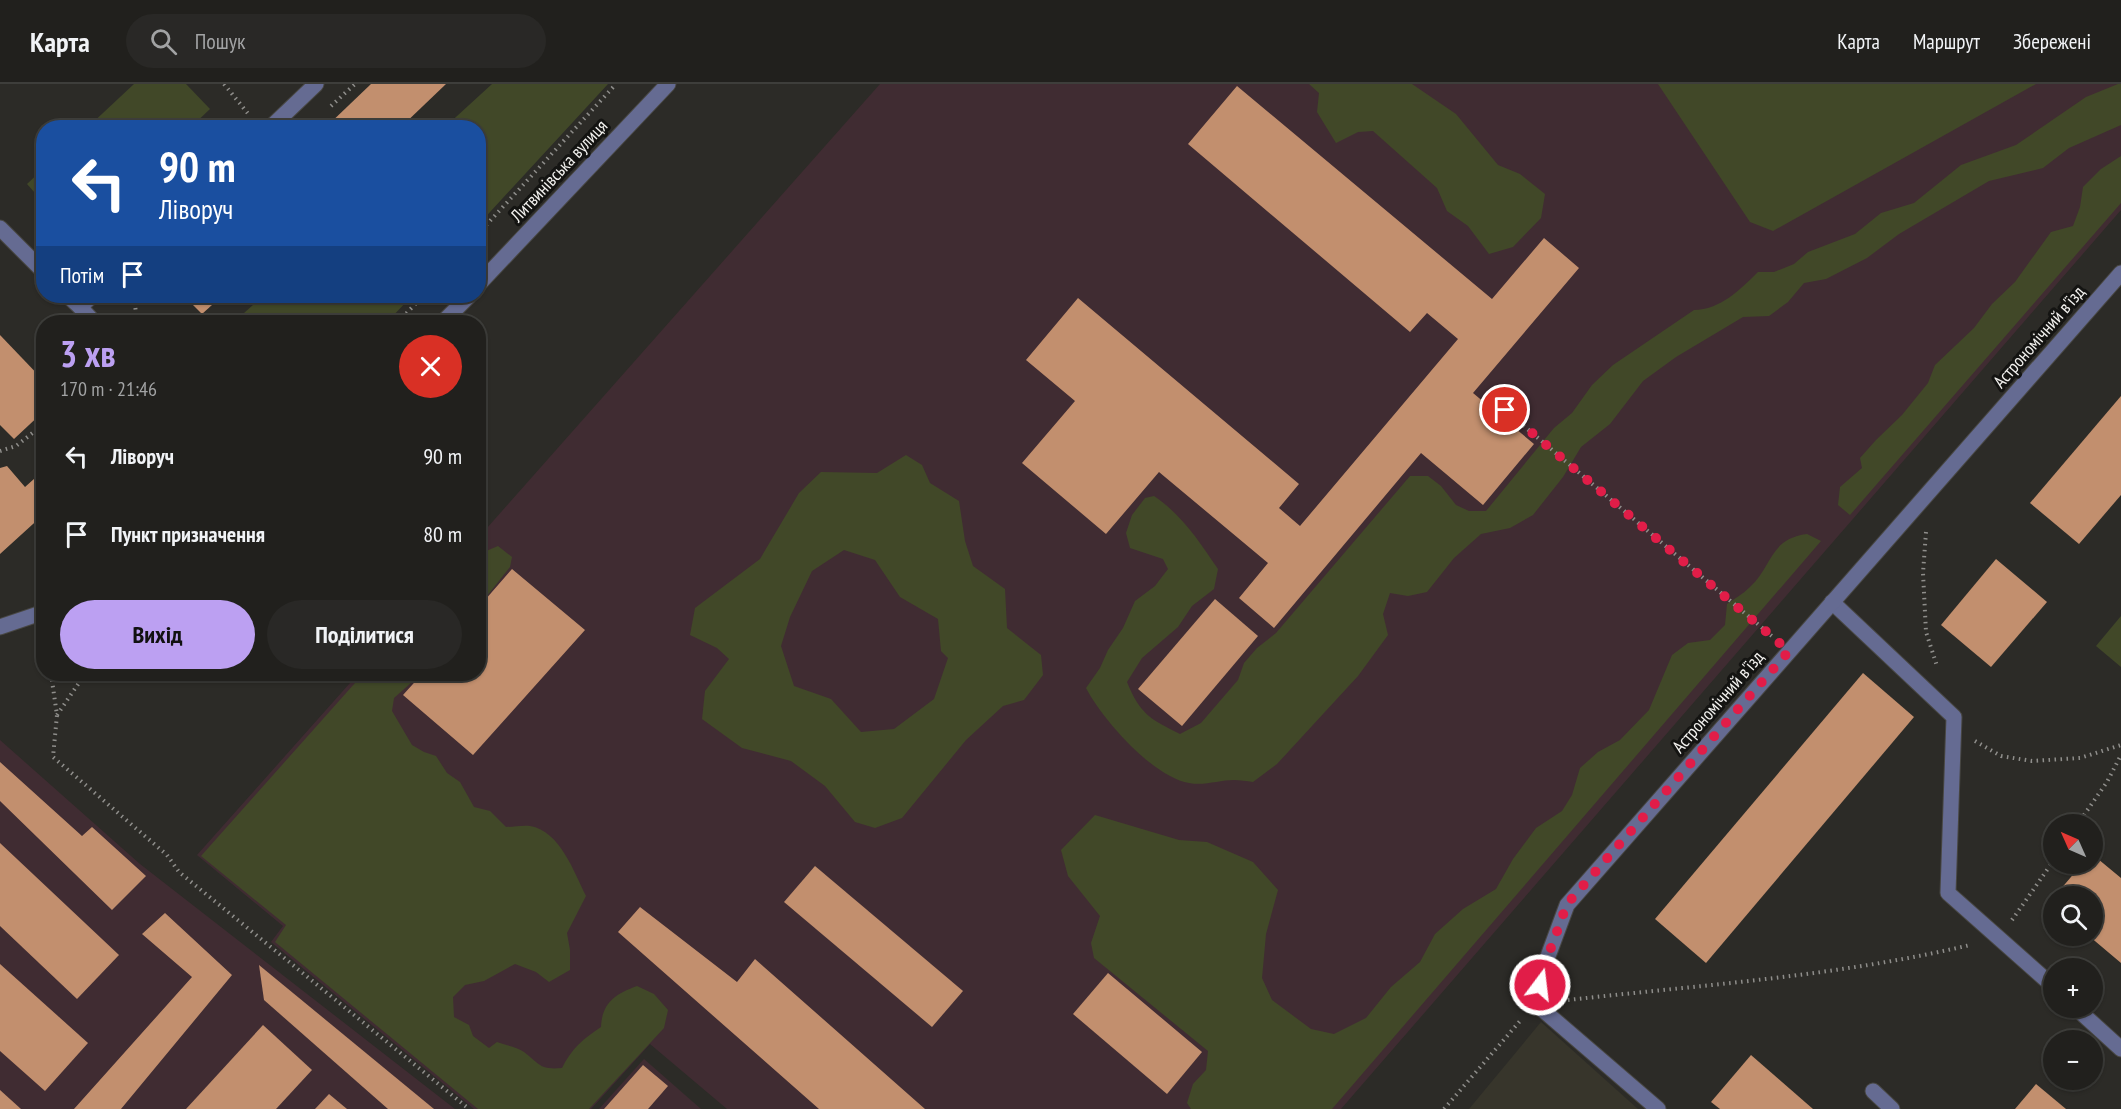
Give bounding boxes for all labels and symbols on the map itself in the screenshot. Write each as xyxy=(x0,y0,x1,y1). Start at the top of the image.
street label: Литвинівська вулиця xyxy=(505,115,612,227)
street label: Астрономічний в'їзд xyxy=(1988,281,2089,393)
pin xyxy=(1479,384,1530,435)
street label: Астрономічний в'їзд xyxy=(1667,646,1768,758)
north arrow xyxy=(2043,814,2103,874)
position arrow xyxy=(1508,953,1572,1017)

